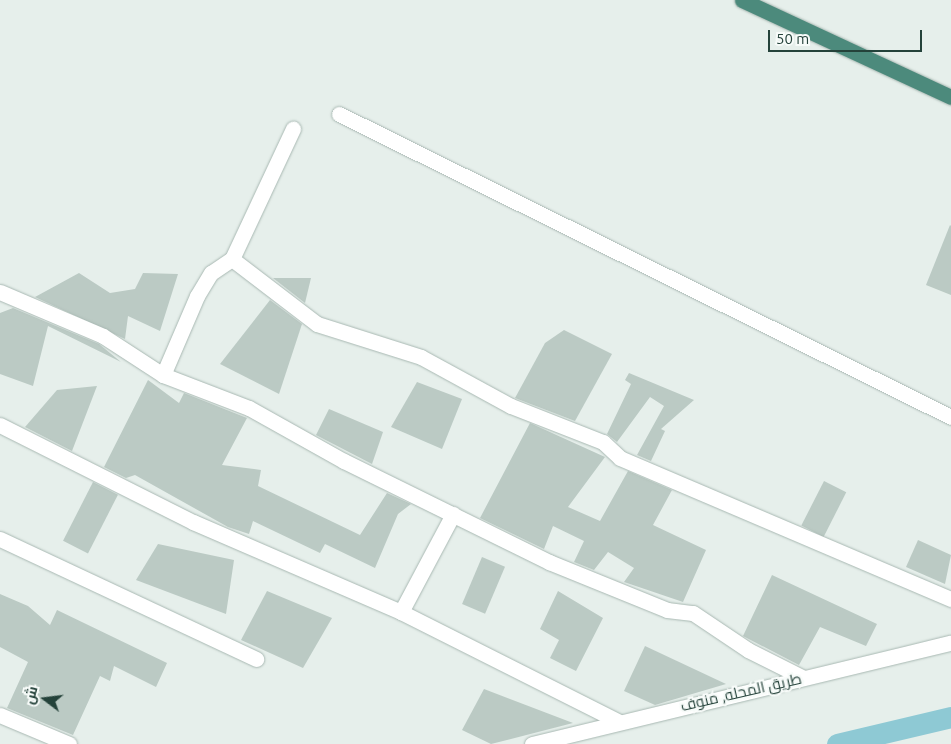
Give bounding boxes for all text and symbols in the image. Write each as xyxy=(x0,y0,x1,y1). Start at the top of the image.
scale bar xyxy=(771,20,925,52)
text: 50 m xyxy=(776,30,809,47)
street label: طريق المحله, منوف xyxy=(679,669,803,715)
north arrow xyxy=(20,674,70,724)
text: ش xyxy=(20,684,41,706)

